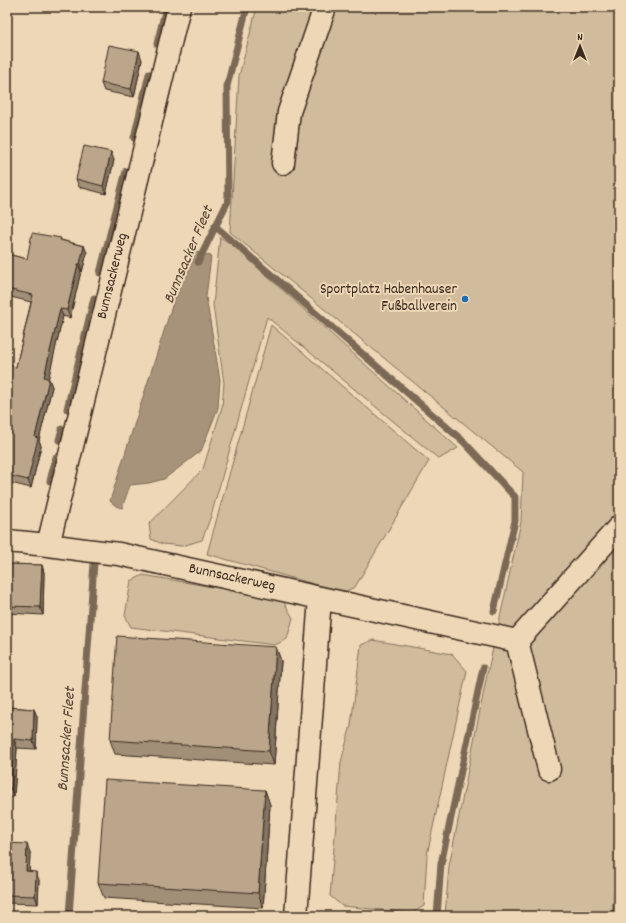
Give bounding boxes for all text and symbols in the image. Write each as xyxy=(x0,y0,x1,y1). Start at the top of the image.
north arrow xyxy=(560,26,600,66)
text: N xyxy=(577,30,583,46)
water label: Bunnsacker Fleet xyxy=(158,201,221,307)
street label: Bunnsackerweg xyxy=(92,231,134,321)
place label: Sportplatz Habenhauser Fußballverein xyxy=(320,279,457,318)
marker: Sportplatz Habenhauser Fußballverein xyxy=(460,294,470,304)
street label: Bunnsackerweg xyxy=(187,558,277,598)
water label: Bunnsacker Fleet xyxy=(52,684,82,792)

